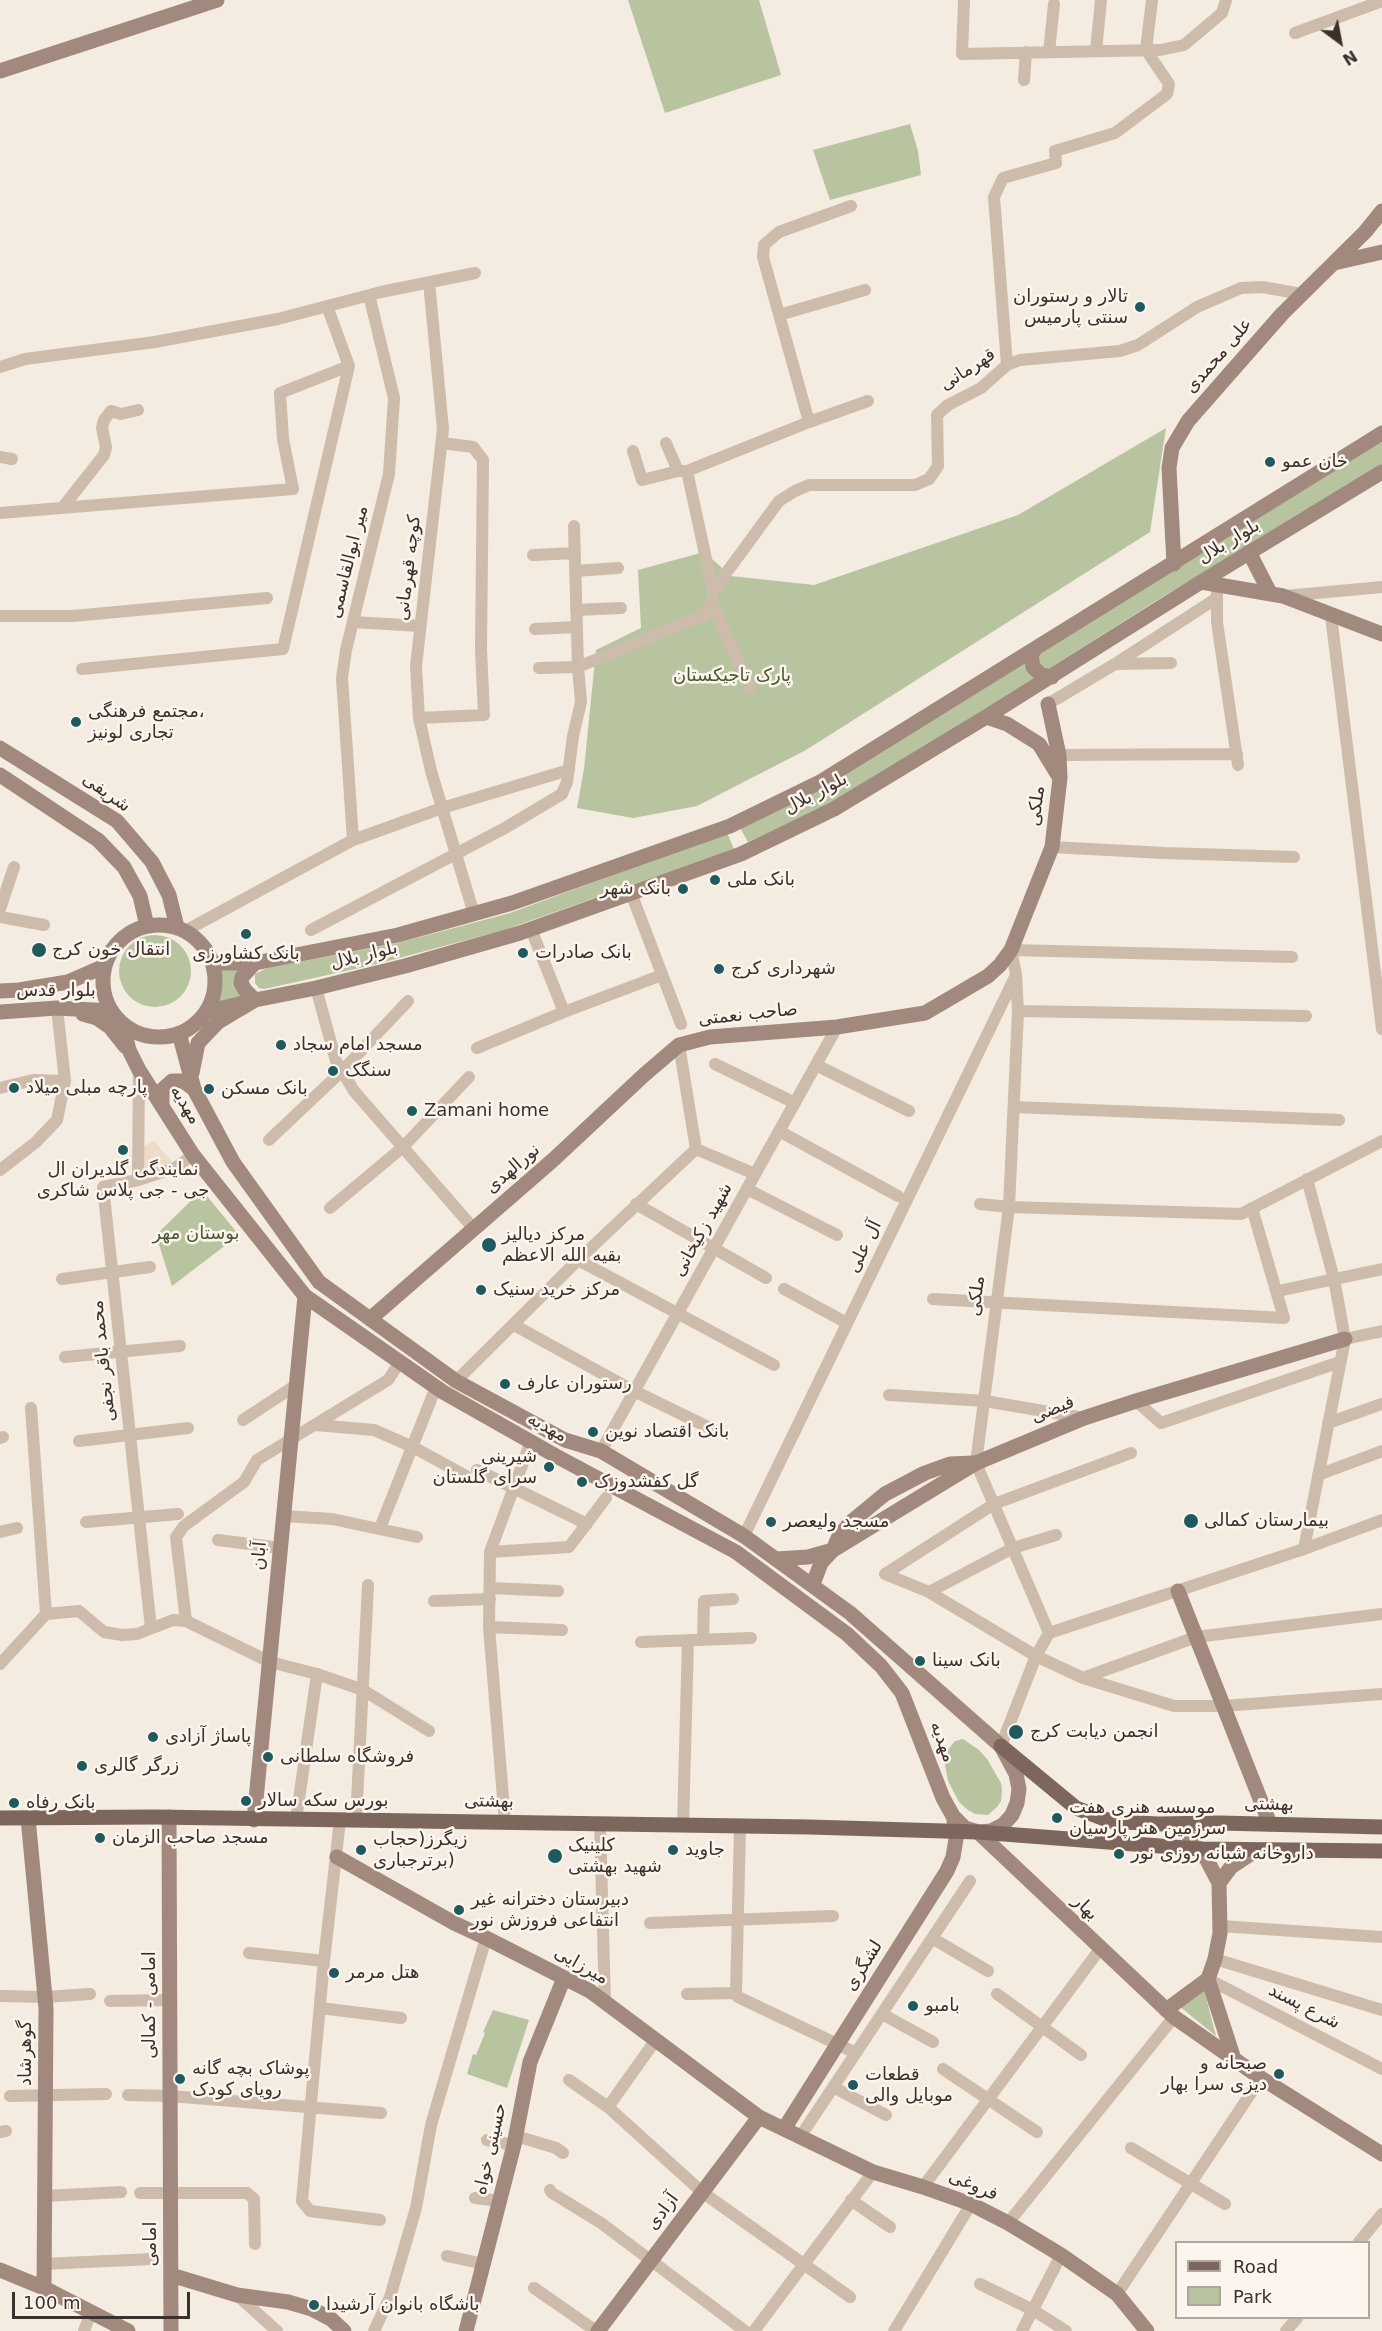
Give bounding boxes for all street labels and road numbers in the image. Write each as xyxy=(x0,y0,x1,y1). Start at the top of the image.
street label: علی محمدی xyxy=(1180,314,1258,398)
street label: قهرمانی xyxy=(936,344,1000,396)
street label: میر ابوالقاسمی xyxy=(325,503,373,621)
street label: کوچه قهرمانی xyxy=(392,514,426,622)
street label: بلوار بلال xyxy=(1194,515,1264,569)
street label: بلوار بلال xyxy=(781,768,851,820)
street label: شریفی xyxy=(78,769,134,817)
street label: ملکی xyxy=(1024,785,1050,827)
street label: بلوار بلال xyxy=(328,937,400,975)
street label: بلوار قدس xyxy=(16,980,96,1002)
street label: صاحب نعمتی xyxy=(697,999,799,1031)
street label: مهدیه xyxy=(165,1081,205,1129)
street label: نورالهدی xyxy=(481,1139,545,1199)
street label: شهید زکیخانی xyxy=(668,1179,738,1281)
street label: آل علی xyxy=(843,1217,887,1277)
street label: ملکی xyxy=(964,1275,990,1317)
street label: محمد باقر نجفی xyxy=(87,1299,121,1423)
street label: فیضی xyxy=(1028,1392,1078,1428)
street label: مهدیه xyxy=(523,1408,571,1448)
street label: آبان xyxy=(248,1541,272,1571)
street label: مهدیه xyxy=(925,1719,959,1765)
street label: بهشتی xyxy=(464,1791,514,1813)
street label: بهشتى xyxy=(1244,1794,1294,1816)
street label: بهار xyxy=(1068,1891,1102,1925)
street label: لشگری xyxy=(840,1937,888,1995)
street label: میرزایی xyxy=(550,1942,612,1990)
street label: امامی - کمالی xyxy=(139,1951,161,2059)
street label: شرع پسند xyxy=(1265,1980,1343,2034)
street label: گوهرشاد xyxy=(15,2020,37,2086)
street label: حسینی خواه xyxy=(470,2101,512,2197)
street label: فروغی xyxy=(945,2166,1001,2206)
street label: آزادی xyxy=(642,2189,684,2235)
street label: امامی xyxy=(140,2222,162,2266)

